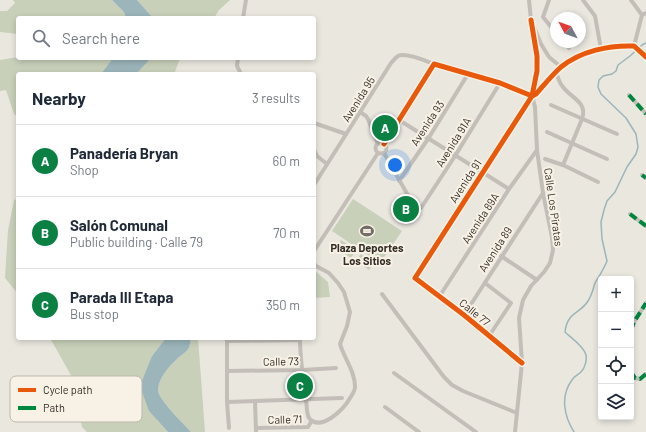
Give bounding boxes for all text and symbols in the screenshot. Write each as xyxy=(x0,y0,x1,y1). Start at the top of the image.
north arrow xyxy=(550,12,586,48)
search box xyxy=(16,16,316,60)
icon: search xyxy=(30,27,52,49)
text: Search here xyxy=(62,29,140,47)
street label: Avenida 95 xyxy=(339,74,377,124)
text: Nearby xyxy=(32,88,86,108)
text: 3 results xyxy=(252,90,300,106)
street label: Avenida 93 xyxy=(408,98,446,148)
pin: A xyxy=(372,113,398,143)
street label: Avenida 91A xyxy=(433,115,473,169)
text: Panadería Bryan xyxy=(70,144,178,162)
text: A xyxy=(41,153,49,169)
text: 60 m xyxy=(273,153,300,169)
your location xyxy=(385,155,405,175)
street label: Avenida 91 xyxy=(446,157,484,205)
text: Shop xyxy=(70,162,99,178)
street label: Calle Los Piratas xyxy=(542,167,566,247)
street label: Avenida 89A xyxy=(459,190,501,246)
pin: B xyxy=(393,194,419,224)
text: Salón Comunal xyxy=(70,216,168,234)
sports icon: Plaza Deportes Los Sitios xyxy=(359,223,375,239)
street label: Avenida 89 xyxy=(476,224,515,274)
text: B xyxy=(41,225,49,241)
text: 70 m xyxy=(273,225,300,241)
text: Public building · Calle 79 xyxy=(70,234,203,250)
place label: Plaza Deportes Los Sitios xyxy=(330,241,404,267)
map controls xyxy=(598,276,634,420)
button: + xyxy=(598,276,634,312)
text: Parada III Etapa xyxy=(70,288,173,306)
street label: Calle 77 xyxy=(457,296,493,328)
text: C xyxy=(41,297,49,313)
text: 350 m xyxy=(266,297,300,313)
text: Bus stop xyxy=(70,306,119,322)
button: − xyxy=(598,312,634,348)
button: locate xyxy=(598,348,634,384)
street label: Calle 73 xyxy=(263,354,299,368)
pin: C xyxy=(287,371,313,401)
legend xyxy=(10,376,142,422)
text: Cycle path xyxy=(43,383,93,396)
button: layers xyxy=(598,384,634,420)
text: Path xyxy=(43,401,65,414)
street label: Calle 71 xyxy=(268,412,302,426)

